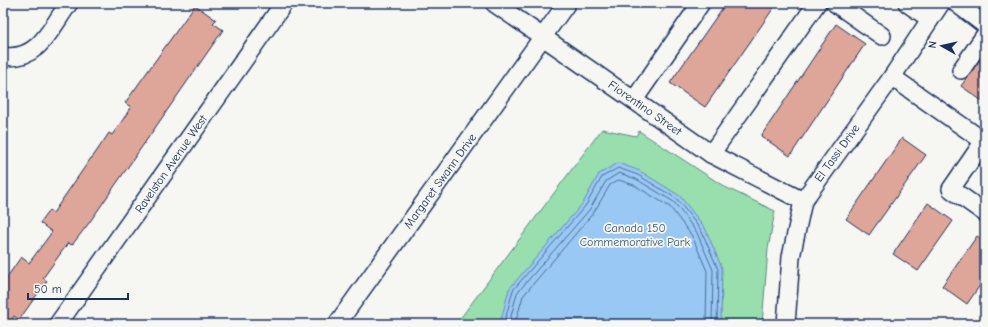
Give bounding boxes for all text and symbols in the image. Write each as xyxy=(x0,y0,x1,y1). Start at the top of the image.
north arrow xyxy=(922,26,962,66)
text: N xyxy=(926,40,940,49)
street label: Fiorentino Street xyxy=(606,77,685,139)
street label: Ravelston Avenue West xyxy=(132,112,210,216)
street label: El Tassi Drive xyxy=(811,121,863,185)
street label: Margaret Swann Drive xyxy=(401,131,479,231)
park label: Canada 150 Commemorative Park xyxy=(580,221,690,249)
scale bar xyxy=(28,275,128,301)
text: 50 m xyxy=(34,282,62,296)

